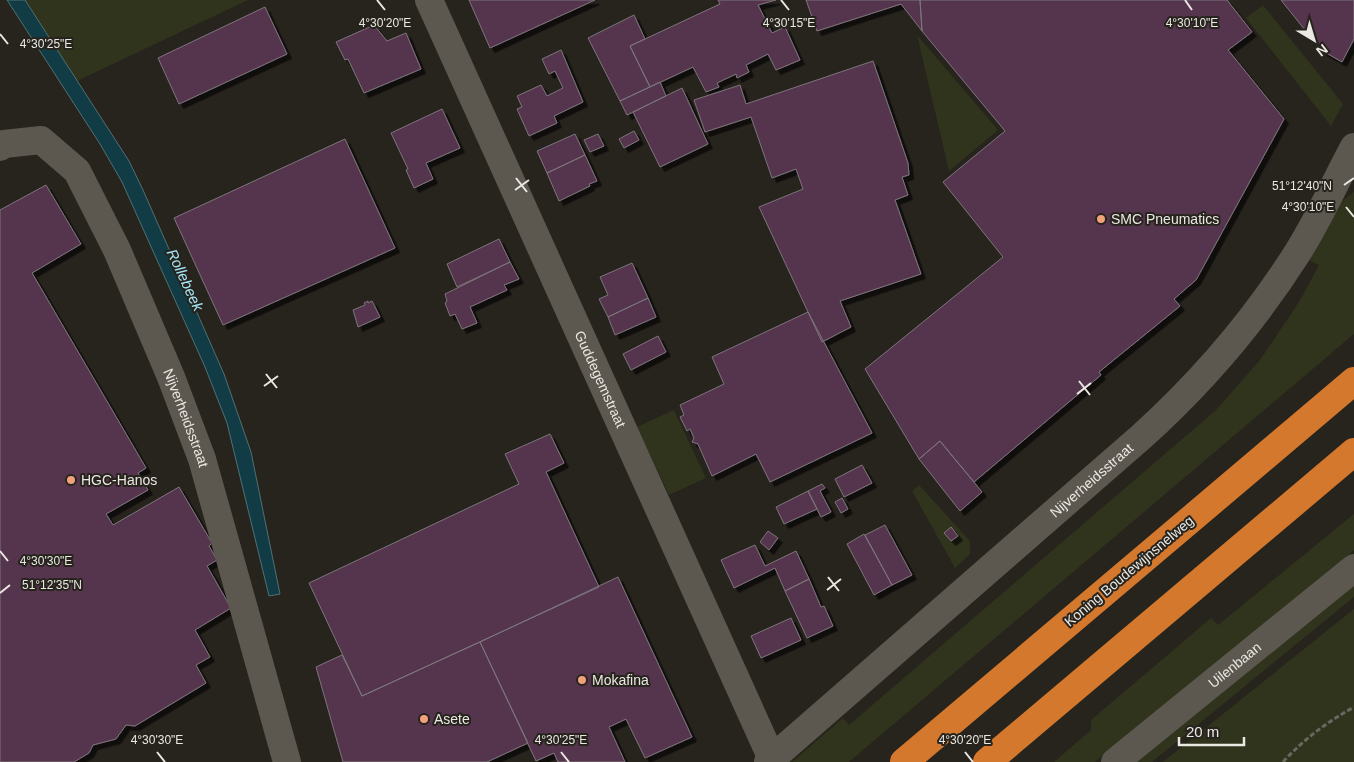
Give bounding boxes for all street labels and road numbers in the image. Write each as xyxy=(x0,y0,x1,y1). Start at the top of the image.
street label: Guddegemstraat xyxy=(572,328,629,430)
street label: Nijverheidsstraat xyxy=(160,366,212,469)
street label: Nijverheidsstraat xyxy=(1047,440,1136,521)
street label: Koning Boudewijnsnelweg xyxy=(1061,512,1197,630)
street label: Uilenbaan xyxy=(1205,639,1264,691)

